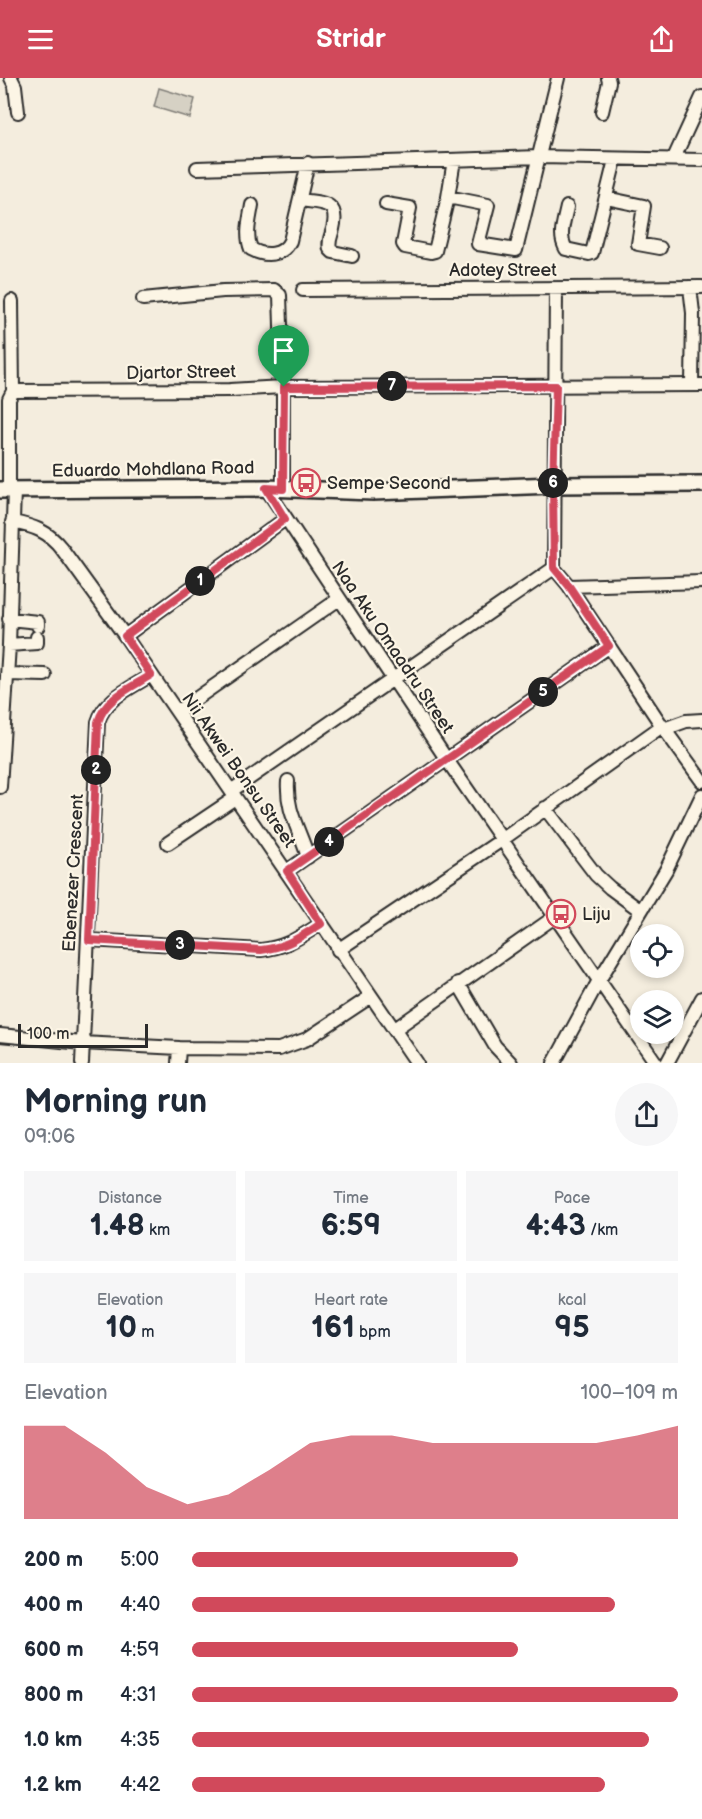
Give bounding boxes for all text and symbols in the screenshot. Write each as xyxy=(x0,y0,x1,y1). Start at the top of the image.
icon: menu xyxy=(24,23,57,56)
text: Stridr xyxy=(316,23,386,55)
icon: share xyxy=(645,23,678,56)
street label: Adotey Street xyxy=(449,260,557,281)
pin xyxy=(258,325,309,387)
icon: arrive xyxy=(267,334,300,367)
street label: Djartor Street xyxy=(126,361,237,384)
pin: 7 xyxy=(377,371,407,401)
text: 7 xyxy=(388,376,396,395)
street label: Eduardo Mohdlana Road xyxy=(51,457,255,482)
bus stop icon: Sempe Second xyxy=(290,467,322,499)
pin: 6 xyxy=(538,468,568,498)
place label: Sempe Second xyxy=(327,473,451,494)
text: 6 xyxy=(548,473,558,492)
street label: Naa Aku Omaadru Street xyxy=(327,557,458,738)
pin: 1 xyxy=(185,566,215,596)
text: 1 xyxy=(197,571,203,590)
pin: 5 xyxy=(528,677,558,707)
text: 5 xyxy=(538,682,548,701)
street label: Nii Akwei Bonsu Street xyxy=(177,689,300,852)
pin: 2 xyxy=(81,755,111,785)
text: 2 xyxy=(91,760,101,779)
street label: Ebenezer Crescent xyxy=(59,793,88,953)
pin: 4 xyxy=(314,827,344,857)
text: 4 xyxy=(324,832,334,851)
bus stop icon: Liju xyxy=(545,898,577,930)
place label: Liju xyxy=(582,904,611,925)
map controls xyxy=(630,924,684,1044)
button: locate xyxy=(630,924,684,978)
pin: 3 xyxy=(165,930,195,960)
text: 3 xyxy=(175,935,185,954)
button: layers xyxy=(630,990,684,1044)
scale bar xyxy=(18,1021,148,1049)
text: 100 m xyxy=(27,1025,70,1044)
text: Morning run xyxy=(24,1082,207,1122)
button: share xyxy=(615,1083,678,1146)
text: 09:06 xyxy=(24,1125,75,1149)
text: Distance xyxy=(98,1189,162,1208)
text: Time xyxy=(333,1189,369,1208)
text: Pace xyxy=(554,1189,590,1208)
text: 1.48 xyxy=(90,1208,145,1244)
text: 6:59 xyxy=(321,1208,381,1244)
text: 4:43 xyxy=(526,1208,586,1244)
text: km xyxy=(145,1221,170,1240)
text: /km xyxy=(586,1221,618,1240)
text: Elevation xyxy=(97,1291,163,1310)
text: Heart rate xyxy=(314,1291,388,1310)
text: kcal xyxy=(558,1291,586,1310)
text: 10 xyxy=(106,1310,137,1346)
text: 161 xyxy=(311,1310,355,1346)
text: 95 xyxy=(555,1310,589,1346)
text: m xyxy=(137,1323,154,1342)
text: bpm xyxy=(355,1323,391,1342)
text: Elevation xyxy=(24,1381,107,1405)
text: 100–109 m xyxy=(581,1381,678,1405)
text: 200 m xyxy=(24,1548,83,1572)
text: 5:00 xyxy=(120,1548,159,1572)
text: 400 m xyxy=(24,1593,83,1617)
text: 4:40 xyxy=(120,1593,160,1617)
text: 600 m xyxy=(24,1638,84,1662)
text: 4:59 xyxy=(120,1638,159,1662)
text: 800 m xyxy=(24,1683,83,1707)
text: 4:31 xyxy=(120,1683,156,1707)
text: 1.0 km xyxy=(24,1728,82,1752)
text: 4:35 xyxy=(120,1728,160,1752)
text: 1.2 km xyxy=(24,1773,82,1797)
text: 4:42 xyxy=(120,1773,160,1797)

